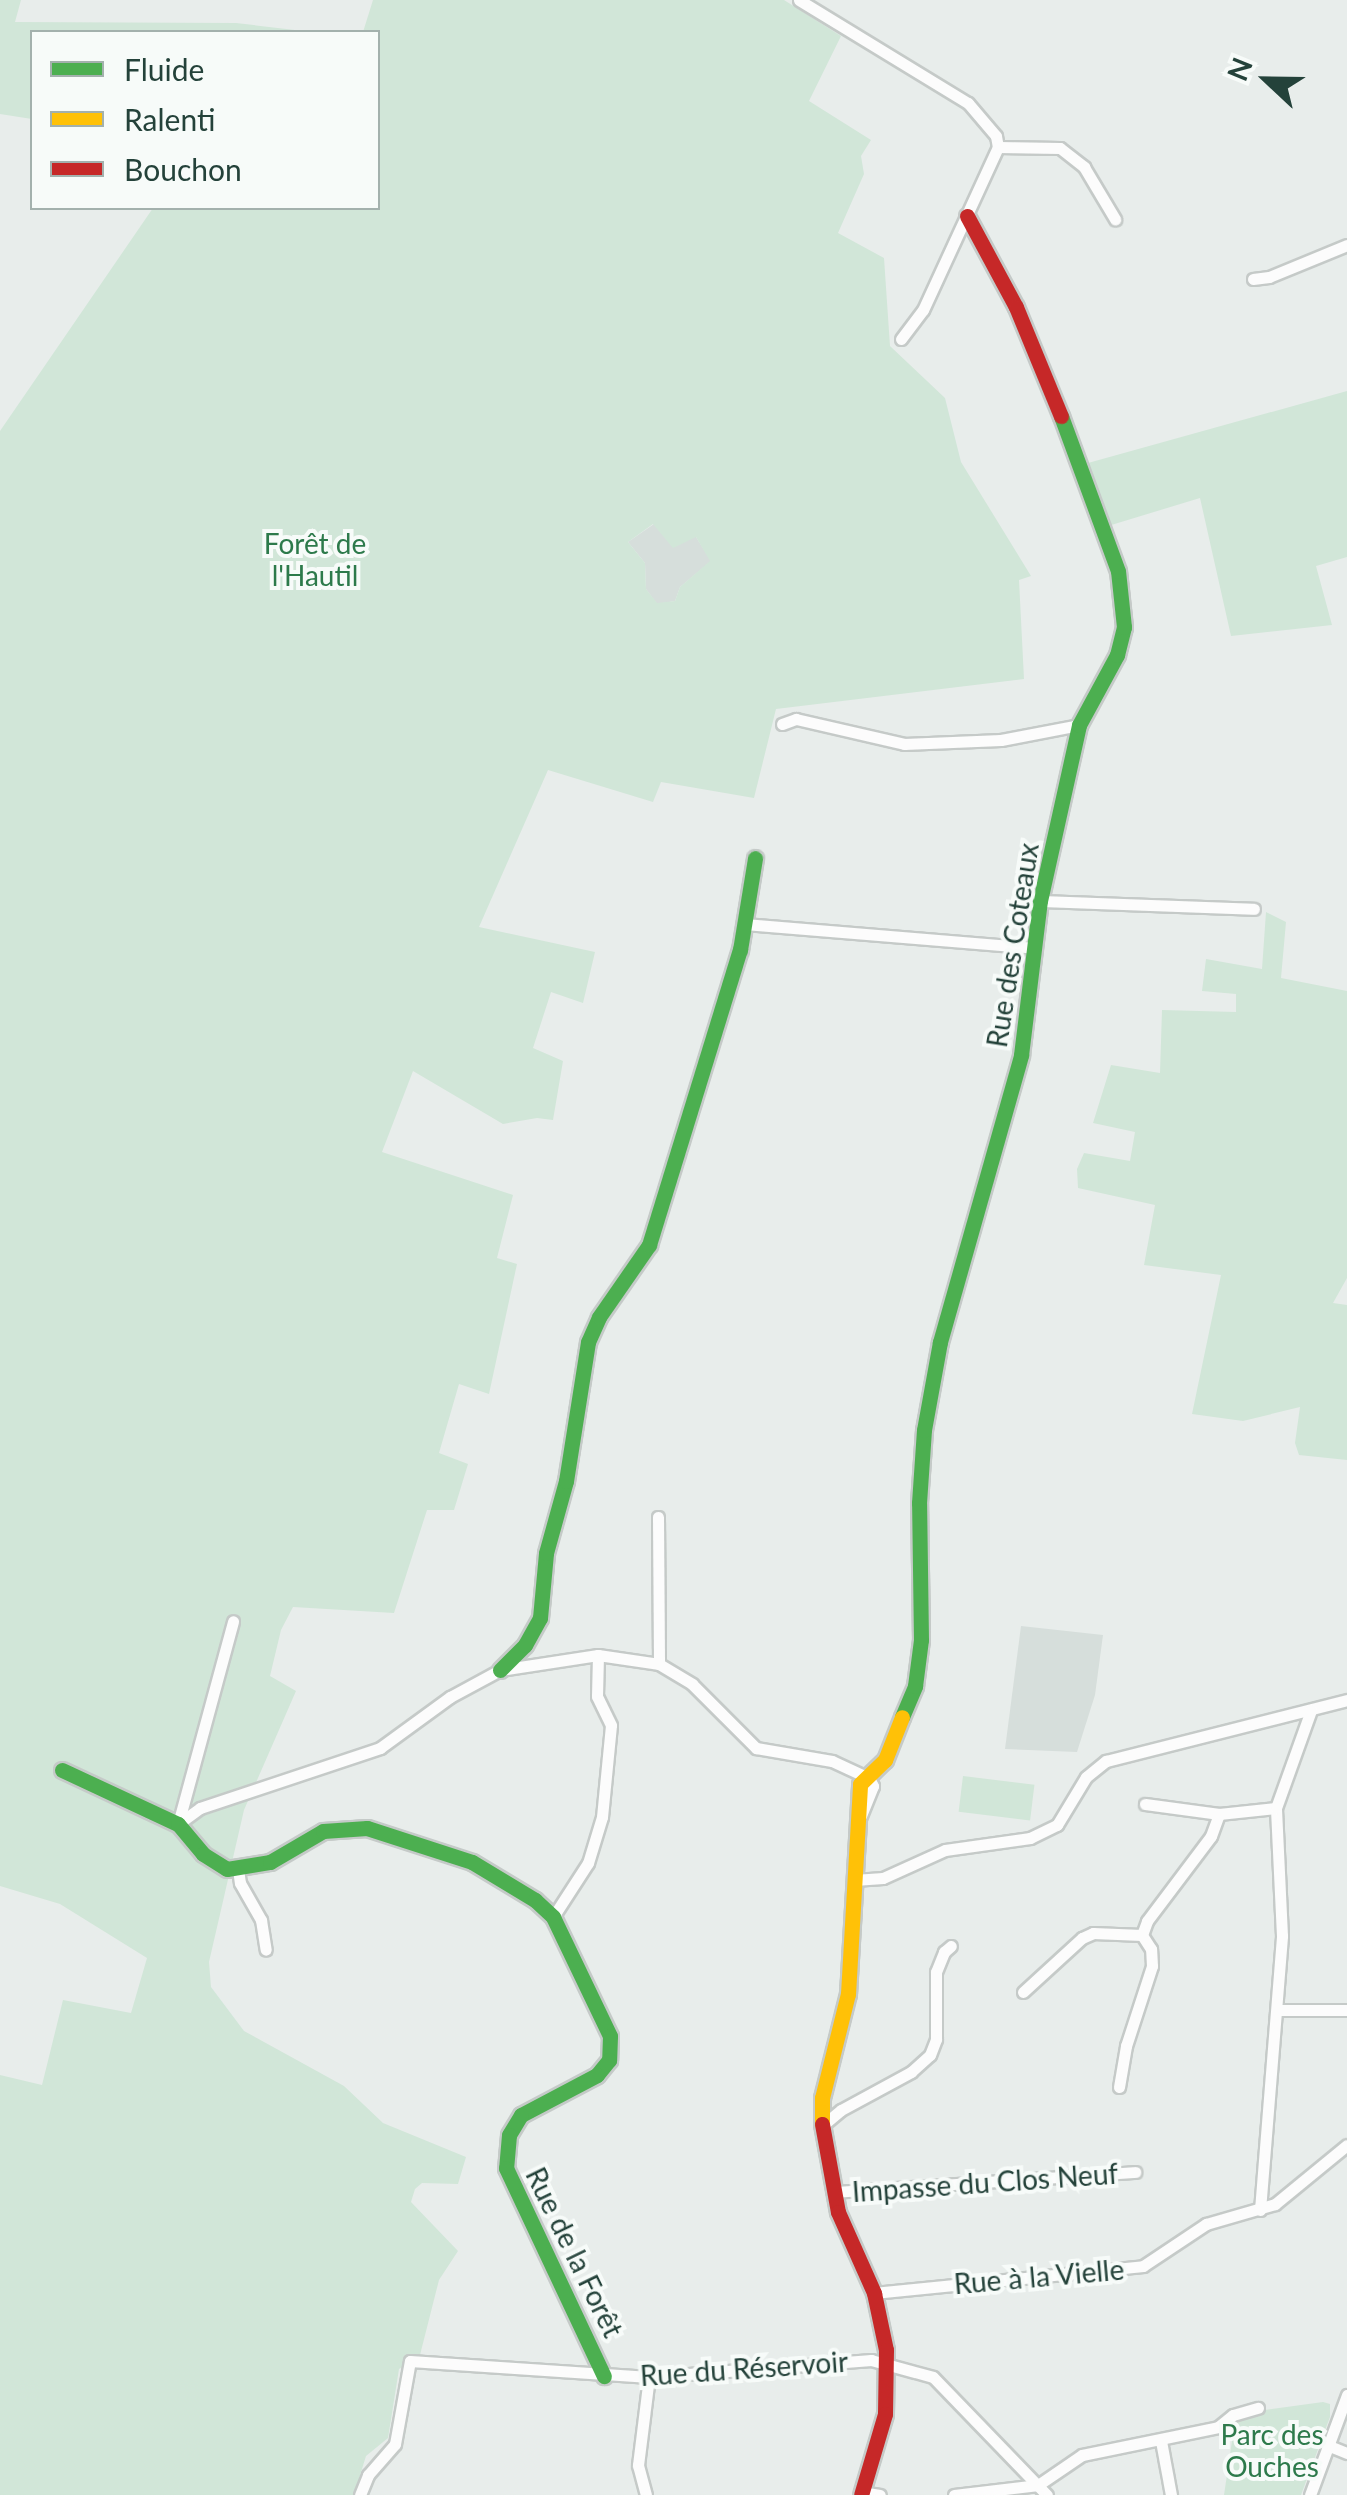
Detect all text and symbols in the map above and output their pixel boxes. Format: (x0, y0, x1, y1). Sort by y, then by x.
legend (30, 30, 380, 210)
north arrow (1217, 30, 1317, 130)
text: Fluide (124, 51, 204, 87)
text: N (1219, 52, 1259, 85)
text: Ralenti (124, 101, 215, 137)
text: Bouchon (124, 151, 242, 187)
park label: Forêt de l'Hautil (264, 526, 366, 592)
street label: Rue des Coteaux (979, 840, 1045, 1050)
street label: Impasse du Clos Neuf (851, 2156, 1119, 2208)
street label: Rue de la Forêt (519, 2162, 631, 2342)
street label: Rue à la Vielle (952, 2252, 1126, 2300)
street label: Rue du Réservoir (639, 2344, 849, 2392)
park label: Parc des Ouches (1220, 2417, 1324, 2483)

